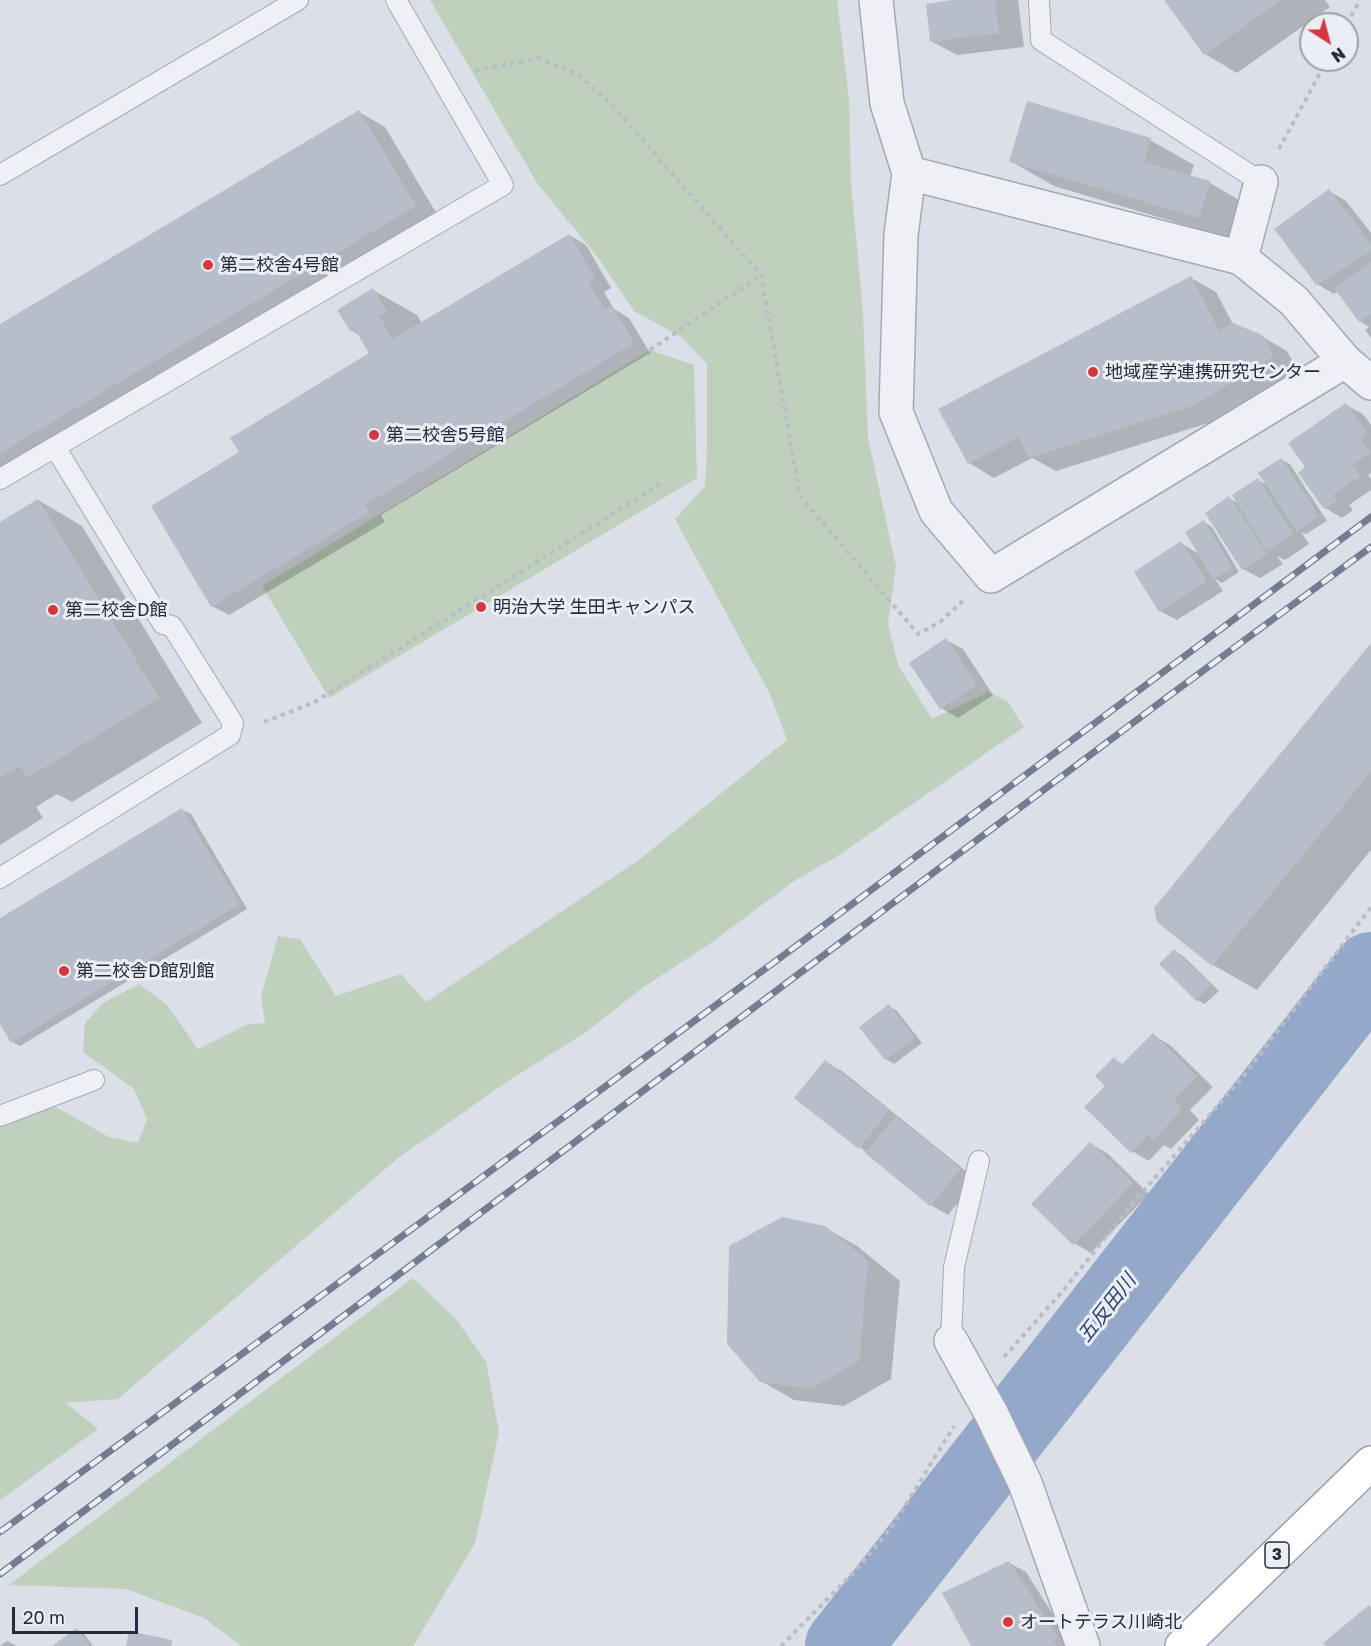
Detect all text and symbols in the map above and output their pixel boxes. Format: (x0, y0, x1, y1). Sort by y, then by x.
north arrow (1299, 12, 1359, 72)
text: N (1328, 43, 1349, 67)
place label: 第二校舎4号館 (220, 254, 339, 276)
marker: 第二校舎4号館 (201, 258, 215, 272)
place label: 地域産学連携研究センター (1105, 361, 1321, 383)
marker: 地域産学連携研究センター (1086, 365, 1100, 379)
place label: 第二校舎5号館 (386, 424, 504, 446)
marker: 第二校舎5号館 (367, 428, 381, 442)
place label: 明治大学 生田キャンパス (493, 596, 695, 618)
place label: 第二校舎D館 (65, 599, 168, 621)
marker: 明治大学 生田キャンパス (474, 600, 488, 614)
marker: 第二校舎D館 (46, 603, 60, 617)
place label: 第二校舎D館別館 (76, 960, 215, 982)
marker: 第二校舎D館別館 (57, 964, 71, 978)
water label: 五反田川 (1073, 1269, 1141, 1347)
road number: 3 (1265, 1542, 1289, 1568)
scale bar (15, 1595, 141, 1633)
text: 20 m (23, 1606, 65, 1628)
place label: オートテラス川崎北 (1020, 1611, 1182, 1633)
marker: オートテラス川崎北 (1001, 1615, 1015, 1629)

